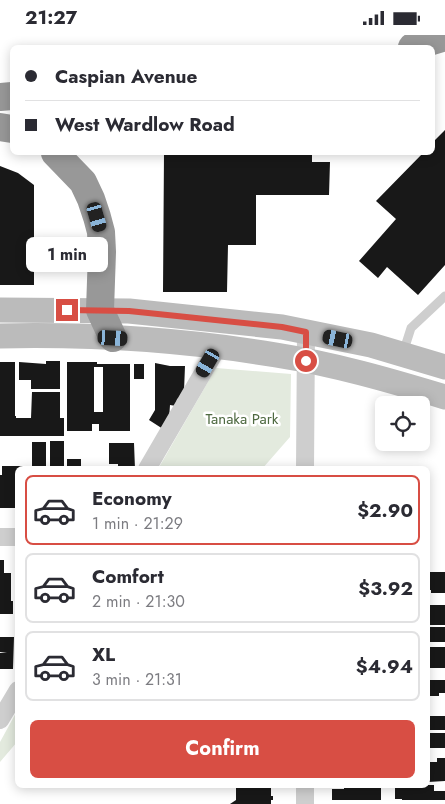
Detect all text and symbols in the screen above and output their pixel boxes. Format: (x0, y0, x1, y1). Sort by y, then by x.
text: 21:27 (25, 4, 77, 31)
text: Caspian Avenue (55, 63, 197, 90)
text: West Wardlow Road (55, 111, 235, 138)
car (85, 201, 108, 233)
callout: 1 min (26, 237, 108, 273)
text: 1 min (47, 243, 87, 266)
route end (56, 299, 78, 321)
car (321, 329, 354, 349)
car (97, 330, 128, 346)
car (194, 346, 221, 380)
route start (295, 350, 317, 372)
map controls (375, 396, 430, 451)
button: locate (375, 396, 430, 451)
park label: Tanaka Park (206, 408, 279, 430)
text: Economy (92, 485, 172, 512)
icon: car (32, 488, 77, 533)
text: $2.90 (357, 497, 413, 524)
text: 1 min · 21:29 (92, 512, 183, 535)
text: Comfort (92, 563, 164, 590)
icon: car (32, 566, 77, 611)
text: $3.92 (358, 575, 413, 602)
text: 2 min · 21:30 (92, 590, 185, 613)
text: XL (92, 641, 115, 668)
icon: car (32, 644, 77, 689)
text: $4.94 (356, 653, 413, 680)
text: 3 min · 21:31 (92, 668, 182, 691)
button: Confirm (30, 720, 415, 778)

